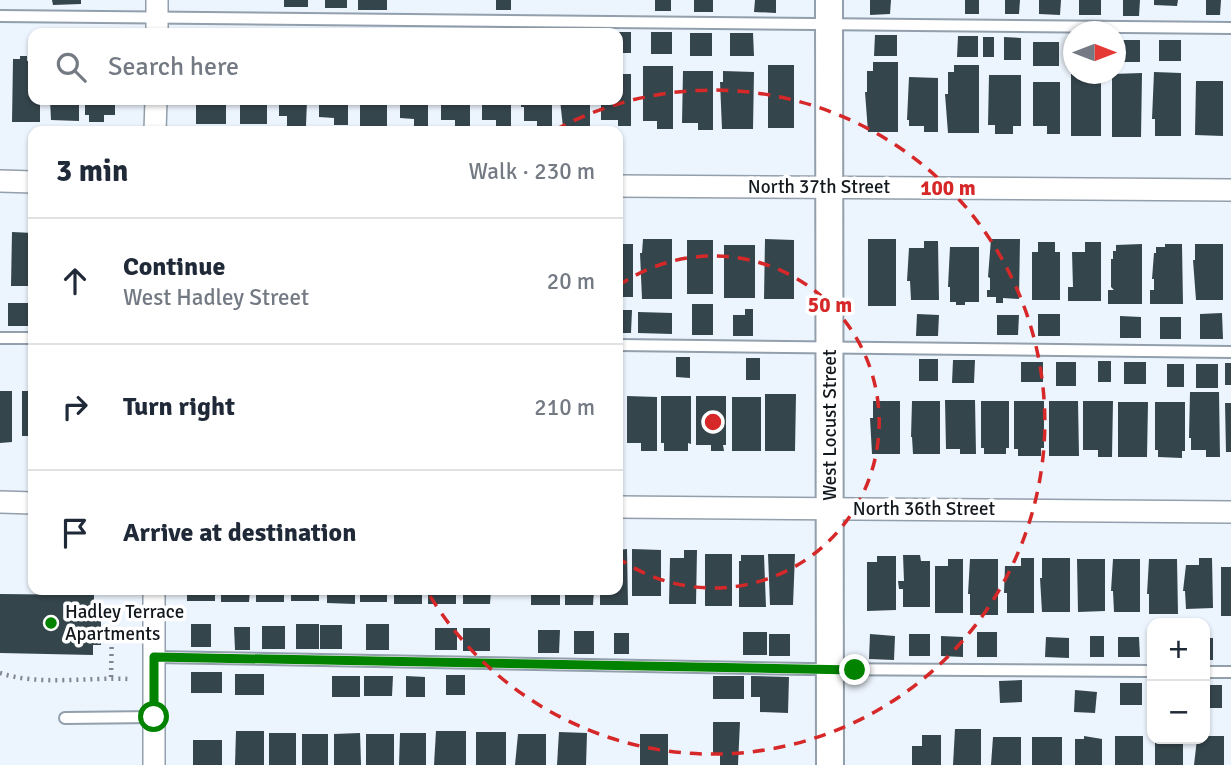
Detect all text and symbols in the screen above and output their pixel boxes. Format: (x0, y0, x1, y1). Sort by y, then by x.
north arrow (1063, 21, 1126, 84)
search box (28, 28, 623, 105)
icon: search (52, 48, 90, 86)
text: Search here (108, 51, 239, 83)
text: 3 min (56, 153, 128, 190)
text: Walk · 230 m (469, 157, 595, 186)
street label: North 37th Street (748, 175, 891, 199)
text: 100 m (920, 175, 976, 201)
text: Continue (123, 251, 225, 283)
icon: ahead (56, 262, 94, 300)
text: 20 m (547, 267, 595, 296)
text: West Hadley Street (123, 283, 309, 312)
text: 50 m (808, 292, 852, 318)
street label: West Locust Street (818, 349, 842, 501)
icon: right (56, 388, 94, 426)
text: Turn right (123, 391, 235, 423)
text: 210 m (534, 393, 595, 422)
centre of rings (701, 410, 725, 434)
street label: North 36th Street (853, 497, 996, 521)
icon: arrive (56, 514, 94, 552)
text: Arrive at destination (123, 517, 356, 549)
place label: Hadley Terrace Apartments (65, 600, 184, 646)
marker: Hadley Terrace Apartments (43, 615, 59, 631)
map controls (1147, 618, 1210, 744)
button: + (1147, 618, 1210, 681)
route end (839, 654, 870, 685)
button: − (1147, 681, 1210, 744)
route start (138, 701, 169, 732)

